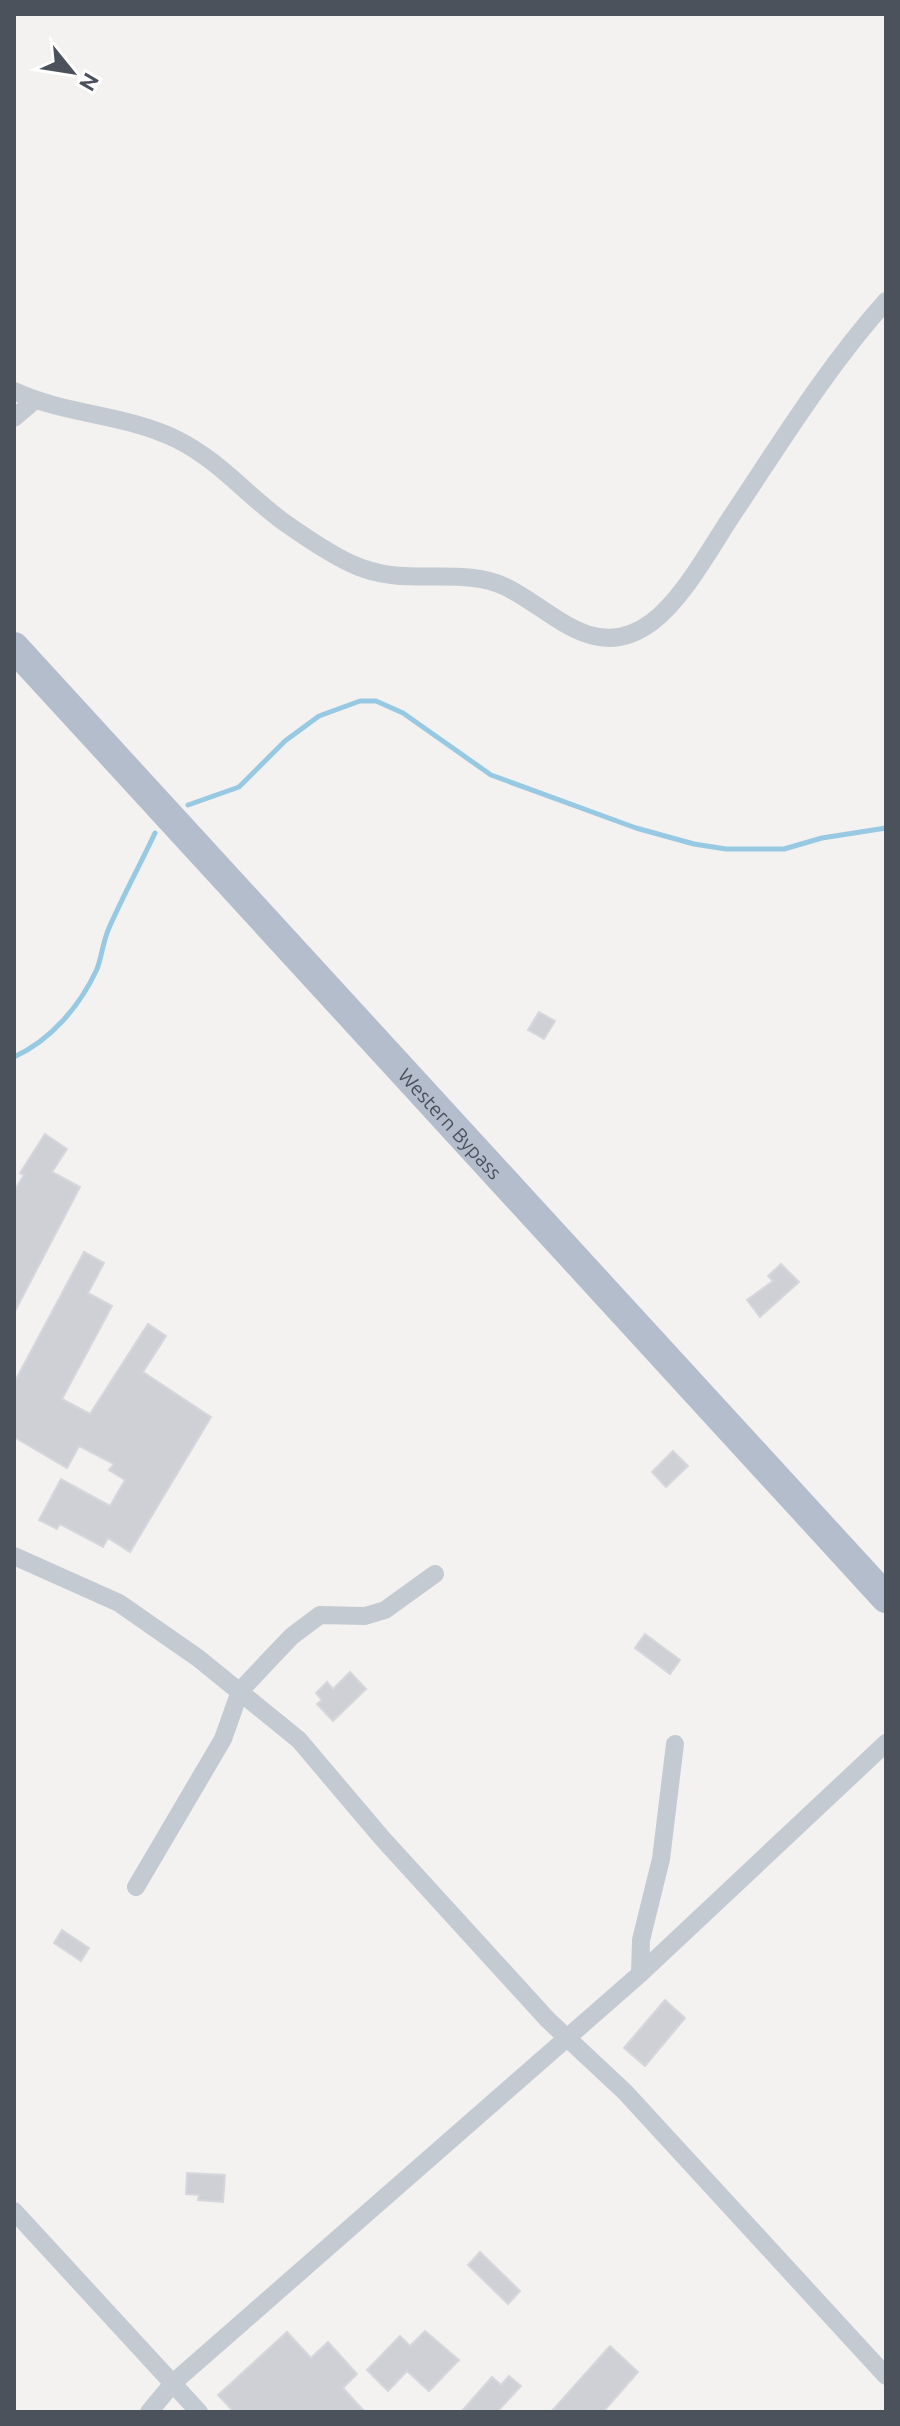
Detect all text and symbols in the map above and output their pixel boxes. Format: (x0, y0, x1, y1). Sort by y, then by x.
north arrow (32, 32, 112, 112)
text: N (75, 69, 105, 96)
street label: Western Bypass (394, 1063, 507, 1183)

